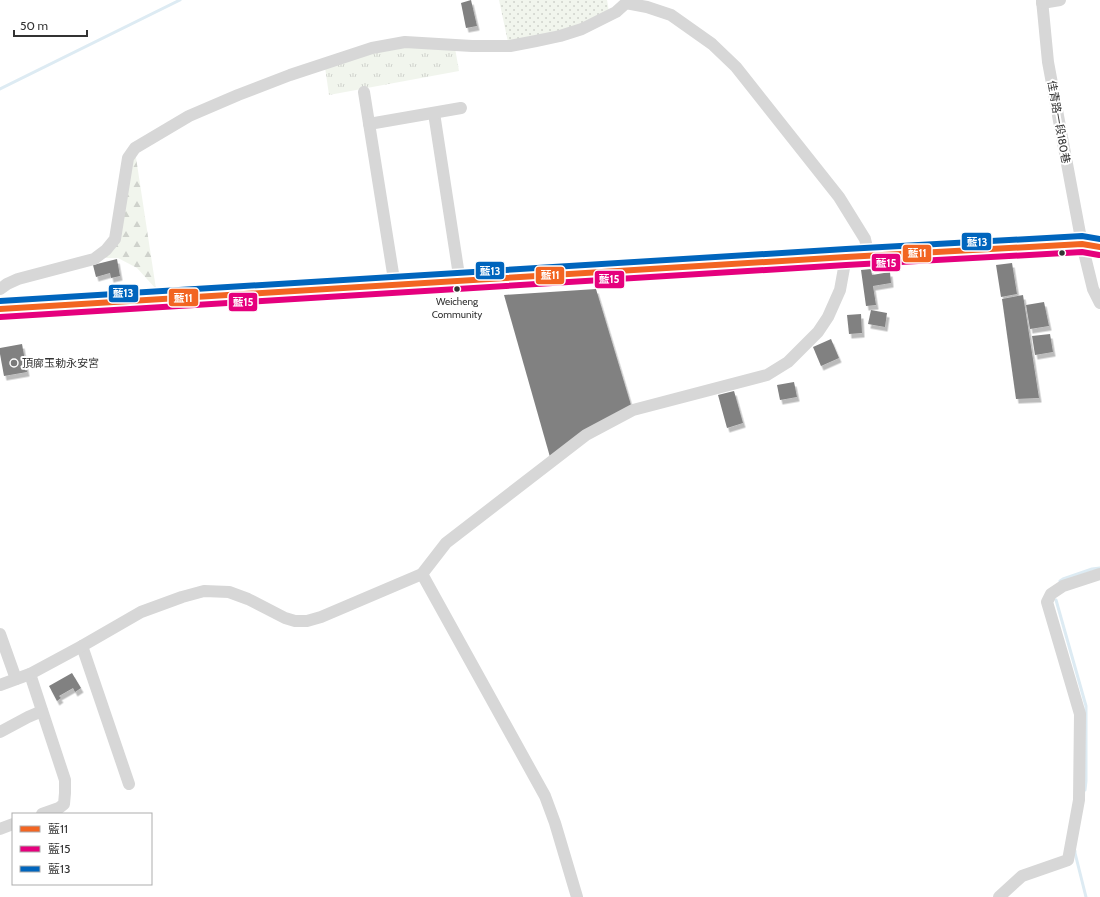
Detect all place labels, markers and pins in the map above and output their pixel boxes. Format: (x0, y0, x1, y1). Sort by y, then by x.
unlabelled marker (1057, 248, 1067, 258)
marker: Weicheng Community (452, 284, 462, 294)
place label: Weicheng Community (432, 295, 482, 321)
place label: 頂廍玉勅永安宮 (22, 356, 99, 370)
marker: 頂廍玉勅永安宮 (9, 358, 19, 368)

